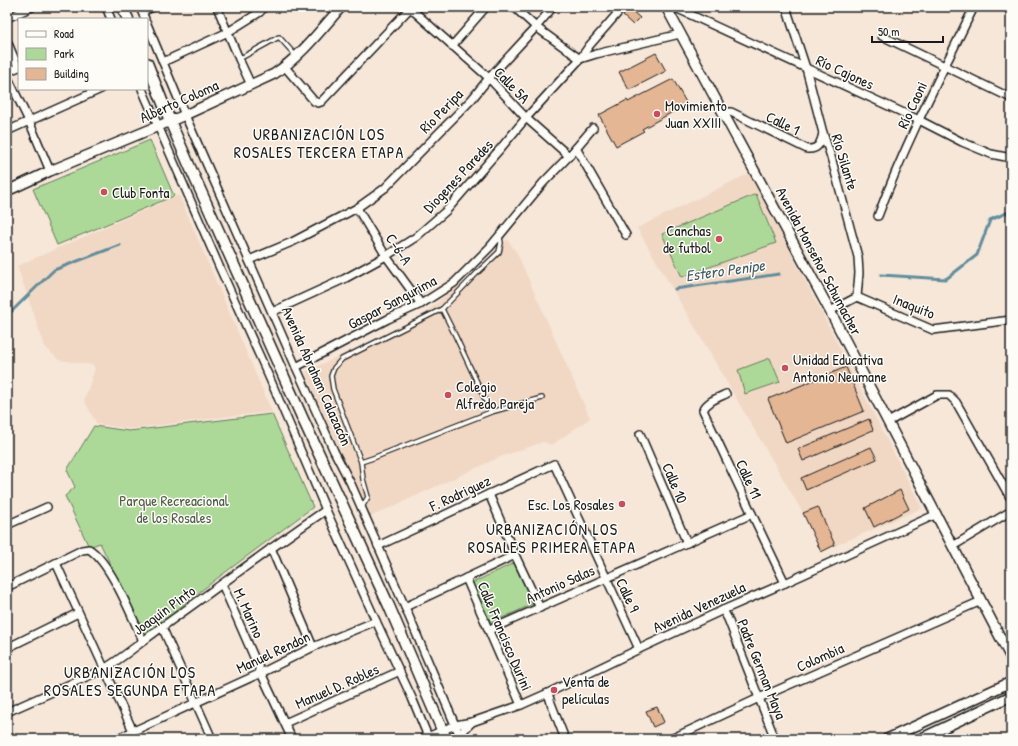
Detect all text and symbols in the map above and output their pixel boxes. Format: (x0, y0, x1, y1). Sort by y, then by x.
legend (18, 18, 148, 90)
scale bar (872, 18, 943, 44)
text: 50 m (878, 23, 899, 40)
text: Road (54, 25, 74, 42)
text: Park (54, 45, 74, 62)
street label: Río Cajones (813, 49, 878, 95)
street label: Calle 5A (489, 62, 535, 108)
text: Building (54, 65, 89, 82)
street label: Alberto Coloma (136, 74, 222, 128)
street label: Río Caoni (892, 78, 932, 132)
street label: Río Peripa (415, 84, 467, 138)
place label: Movimiento Juan XXIII (665, 95, 727, 133)
street label: Calle 1 (762, 106, 804, 140)
marker: Movimiento Juan XXIII (652, 109, 662, 119)
district label: URBANIZACIÓN LOS ROSALES TERCERA ETAPA (234, 123, 404, 163)
street label: Río Silante (827, 131, 863, 193)
street label: Diogenes Paredes (418, 134, 498, 217)
place label: Club Fonta (112, 182, 169, 203)
street label: Avenida Monseñor Schumacher (771, 183, 867, 339)
marker: Club Fonta (99, 187, 109, 197)
place label: Canchas de futbol (663, 220, 711, 258)
street label: C-6-A (381, 229, 417, 269)
marker: Canchas de futbol (714, 234, 724, 244)
water label: Estero Penipe (684, 253, 767, 286)
street label: Gaspar Sangurima (344, 270, 440, 334)
street label: Inaquito (890, 288, 938, 324)
street label: Avenida Abraham Calazacón (277, 303, 357, 449)
place label: Unidad Educativa Antonio Neumane (793, 349, 887, 387)
marker: Unidad Educativa Antonio Neumane (780, 363, 790, 373)
place label: Colegio Alfredo Pareja (456, 376, 534, 414)
marker: Colegio Alfredo Pareja (443, 390, 453, 400)
street label: Calle 11 (731, 456, 767, 502)
street label: Calle 10 (657, 459, 693, 507)
street label: F. Rodriguez (425, 469, 494, 517)
park label: Parque Recreacional de los Rosales (119, 490, 229, 528)
place label: Esc. Los Rosales (528, 494, 614, 515)
marker: Esc. Los Rosales (617, 499, 627, 509)
district label: URBANIZACIÓN LOS ROSALES PRIMERA ETAPA (468, 518, 636, 558)
street label: Antonio Salas (522, 559, 598, 609)
street label: Calle 9 (611, 574, 645, 616)
street label: Avenida Venezuela (649, 576, 749, 638)
street label: Calle Francisco Durini (473, 578, 537, 694)
street label: Joaquin Pinto (128, 580, 200, 640)
street label: M. Marino (229, 585, 269, 641)
street label: Padre German Maya (732, 616, 792, 722)
street label: Manuel Rendon (233, 626, 314, 678)
street label: Colombia (793, 637, 847, 677)
street label: Manuel D. Robles (292, 658, 382, 714)
district label: URBANIZACIÓN LOS ROSALES SEGUNDA ETAPA (44, 661, 216, 701)
place label: Venta de películas (562, 671, 610, 709)
marker: Venta de películas (549, 685, 559, 695)

